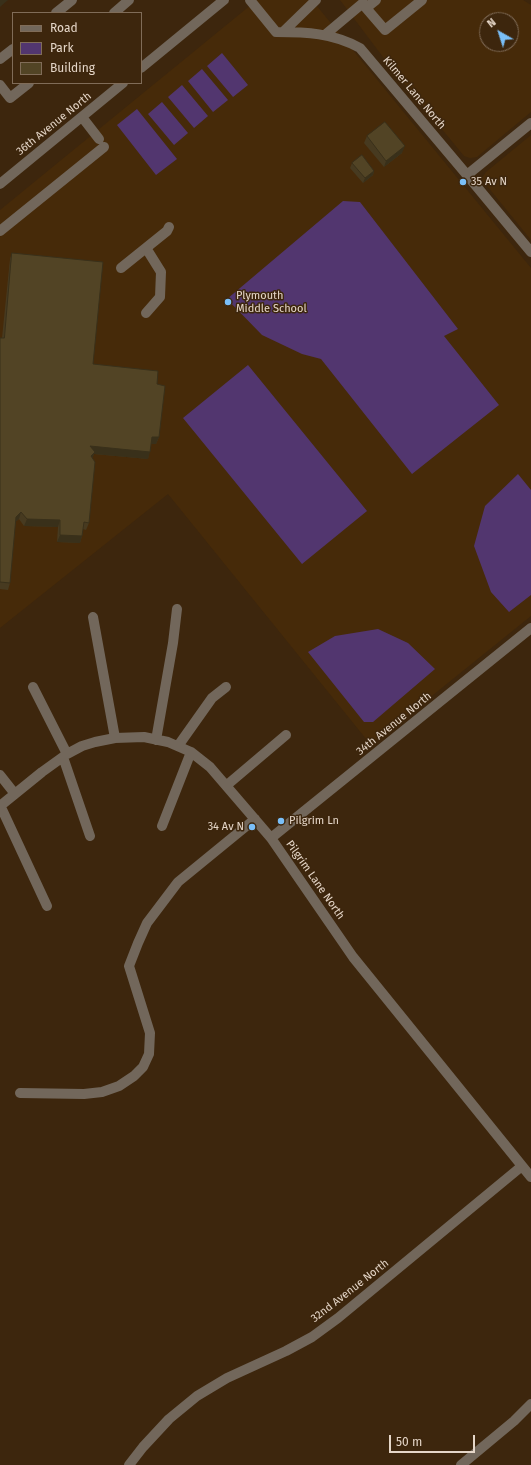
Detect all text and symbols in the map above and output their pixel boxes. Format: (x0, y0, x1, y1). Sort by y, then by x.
legend (12, 12, 142, 84)
north arrow (479, 12, 519, 52)
text: N (485, 16, 499, 30)
text: Road (50, 21, 78, 35)
text: Park (50, 41, 74, 55)
street label: Kilmer Lane North (380, 54, 448, 132)
text: Building (50, 61, 95, 75)
street label: 36th Avenue North (14, 90, 94, 158)
place label: 35 Av N (471, 175, 507, 189)
marker: 35 Av N (458, 177, 468, 187)
place label: Plymouth Middle School (236, 289, 307, 315)
marker: Plymouth Middle School (223, 297, 233, 307)
street label: 34th Avenue North (354, 690, 434, 758)
place label: Pilgrim Ln (289, 814, 339, 828)
marker: Pilgrim Ln (276, 816, 286, 826)
place label: 34 Av N (208, 820, 244, 834)
marker: 34 Av N (247, 822, 257, 832)
street label: Pilgrim Lane North (283, 838, 347, 922)
street label: 32nd Avenue North (309, 1257, 391, 1325)
scale bar (391, 1427, 477, 1453)
text: 50 m (396, 1435, 422, 1449)

